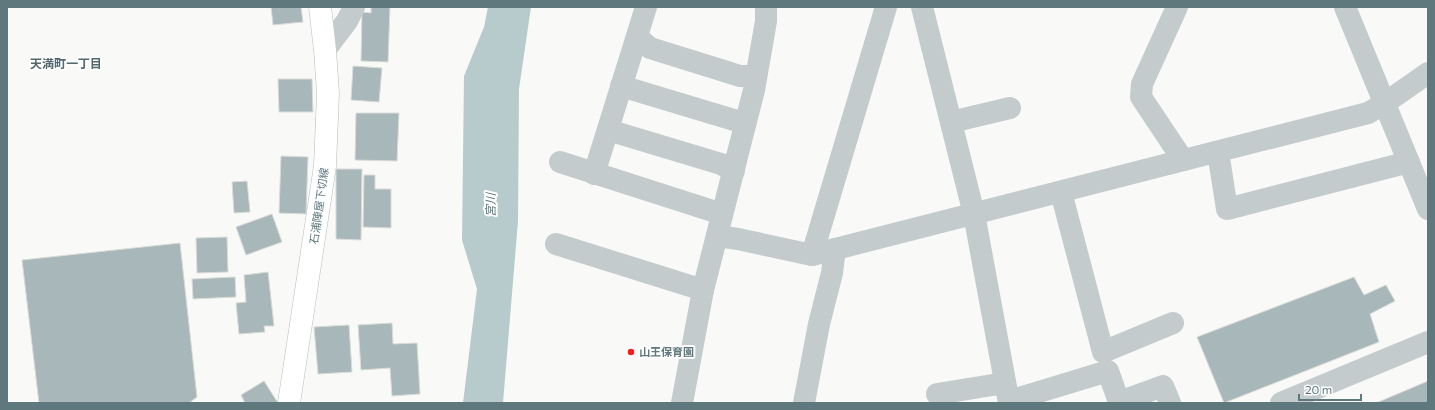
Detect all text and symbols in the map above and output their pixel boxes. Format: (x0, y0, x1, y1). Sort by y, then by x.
district label: 天満町一丁目 (30, 56, 102, 70)
street label: 石浦陣屋下切線 (307, 167, 330, 245)
water label: 宮川 (483, 191, 497, 217)
place label: 山王保育園 (639, 345, 694, 358)
marker: 山王保育園 (626, 347, 636, 357)
scale bar (1299, 376, 1361, 402)
text: 20 m (1305, 382, 1332, 396)

